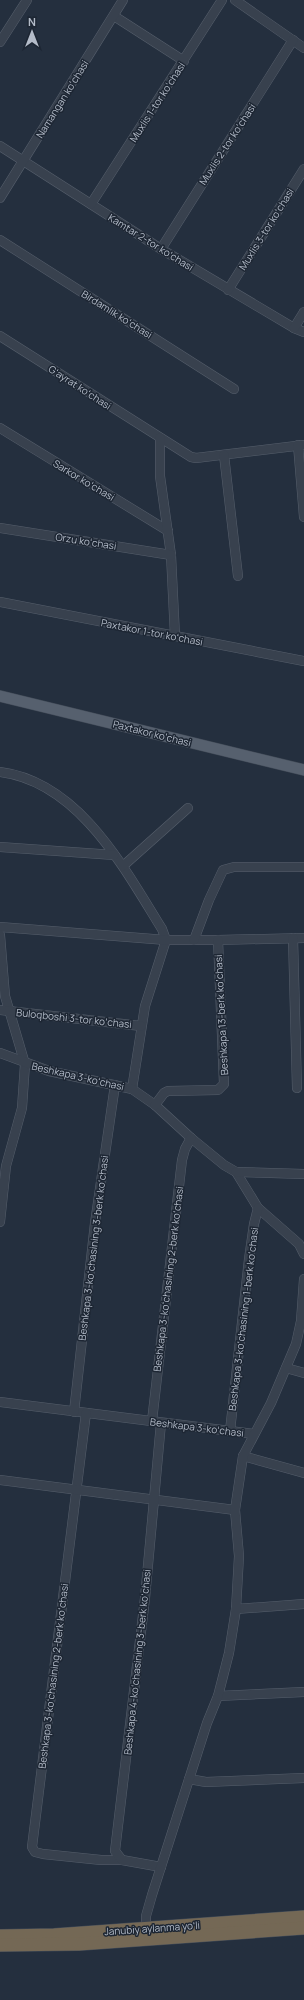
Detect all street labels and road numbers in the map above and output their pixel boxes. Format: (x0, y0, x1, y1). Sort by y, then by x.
street label: Namangan koʻchasi (32, 57, 92, 141)
street label: Muxlis 1-tor koʻchasi (126, 59, 188, 145)
street label: Muxlis 2-tor koʻchasi (195, 101, 259, 187)
street label: Muxlis 3-tor koʻchasi (235, 185, 297, 273)
street label: Kamtar 2-tor koʻchasi (106, 210, 196, 274)
street label: Birdamlik koʻchasi (79, 287, 155, 341)
street label: Gʻayrat koʻchasi (46, 361, 114, 413)
street label: Sarkor koʻchasi (51, 456, 117, 504)
street label: Orzu koʻchasi (54, 529, 118, 553)
street label: Paxtakor 1-tor koʻchasi (100, 615, 204, 649)
street label: Paxtakor koʻchasi (111, 717, 193, 749)
street label: Beshkapa 13-berk koʼchasi (211, 954, 231, 1076)
street label: Buloqboshi 3-tor koʻchasi (15, 1005, 133, 1031)
street label: Beshkapa 3-koʻchasi (30, 1059, 126, 1093)
street label: Beshkapa 3-koʻchasining 3-berk koʻchasi (75, 1155, 111, 1341)
street label: Beshkapa 3-koʻchasining 2-berk koʻchasi (150, 1186, 186, 1372)
street label: Beshkapa 3-koʻchasining 1-berk koʻchasi (225, 1226, 261, 1412)
street label: Beshkapa 3-koʻchasi (149, 1414, 245, 1440)
street label: Beshkapa 4-koʻchasining 3-berk koʻchasi (120, 1568, 154, 1756)
street label: Beshkapa 3-koʻchasining 2-berk koʻchasi (35, 1583, 71, 1769)
street label: Janubiy aylanma yoʻli (104, 1918, 200, 1938)

